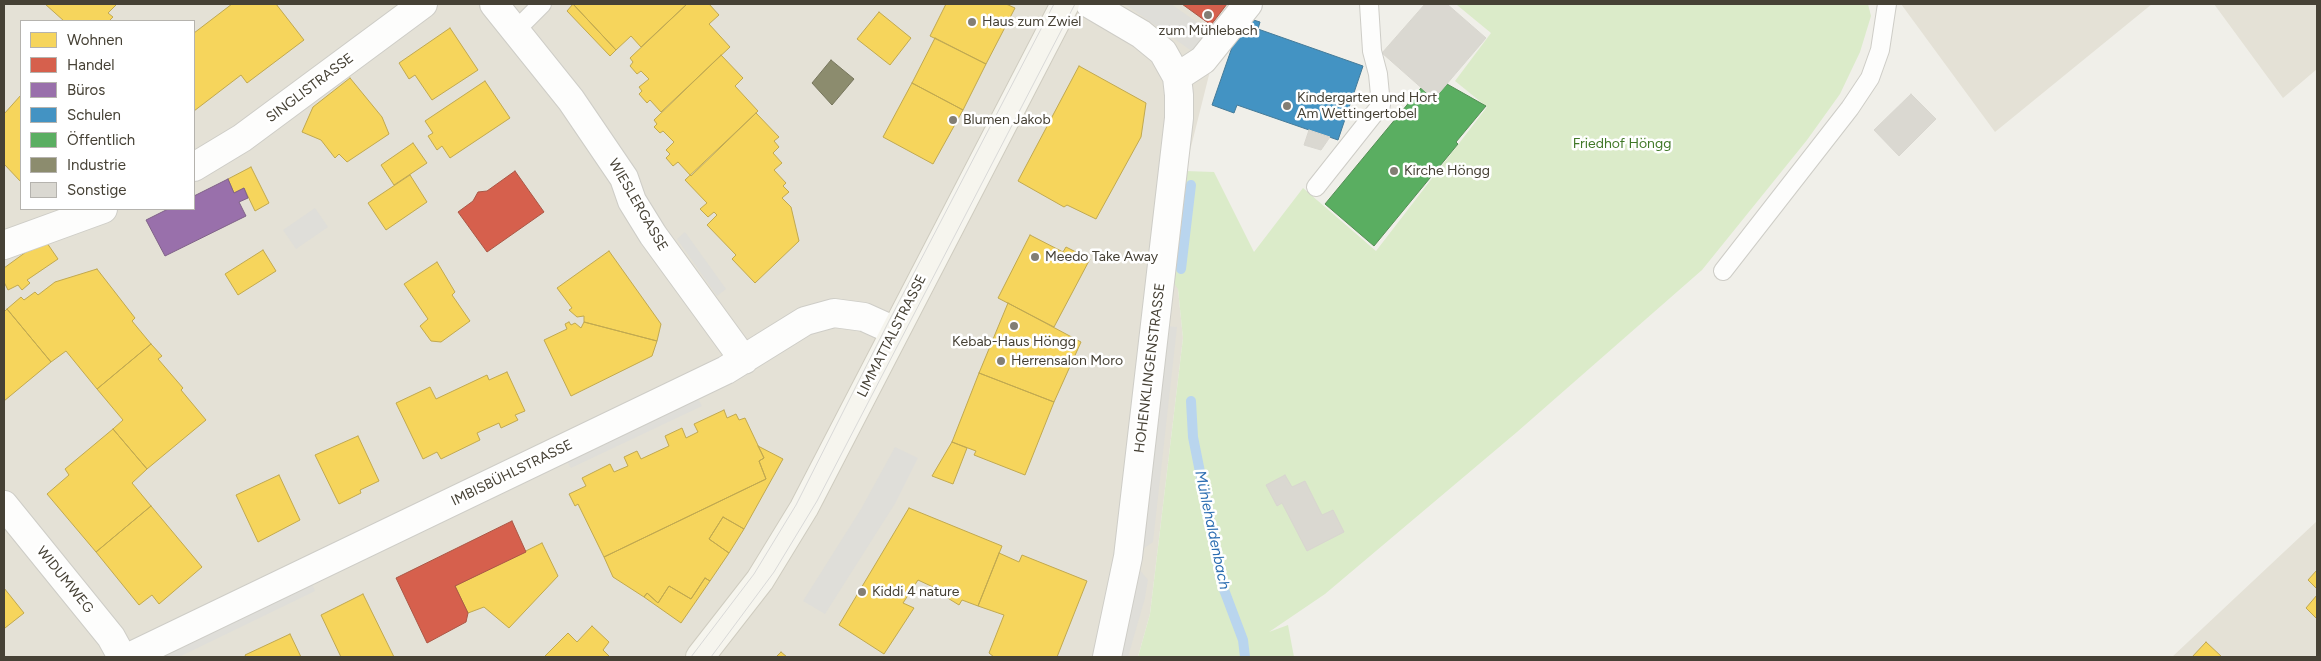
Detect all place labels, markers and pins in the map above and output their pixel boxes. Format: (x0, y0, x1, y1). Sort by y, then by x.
marker: zum Mühlebach (1202, 9, 1214, 21)
place label: Haus zum Zwiel (982, 14, 1081, 30)
marker: Haus zum Zwiel (966, 16, 978, 28)
place label: zum Mühlebach (1159, 23, 1257, 39)
place label: Kindergarten und Hort Am Wettingertobel (1297, 90, 1437, 122)
marker: Kindergarten und Hort Am Wettingertobel (1281, 100, 1293, 112)
place label: Blumen Jakob (963, 112, 1051, 128)
marker: Blumen Jakob (947, 114, 959, 126)
place label: Kirche Höngg (1404, 163, 1490, 179)
marker: Kirche Höngg (1388, 165, 1400, 177)
place label: Meedo Take Away (1045, 249, 1158, 265)
marker: Meedo Take Away (1029, 251, 1041, 263)
marker: Kebab-Haus Höngg (1008, 320, 1020, 332)
place label: Kebab-Haus Höngg (952, 334, 1076, 350)
place label: Herrensalon Moro (1011, 353, 1123, 369)
marker: Herrensalon Moro (995, 355, 1007, 367)
place label: Kiddi 4 nature (872, 584, 959, 600)
marker: Kiddi 4 nature (856, 586, 868, 598)

